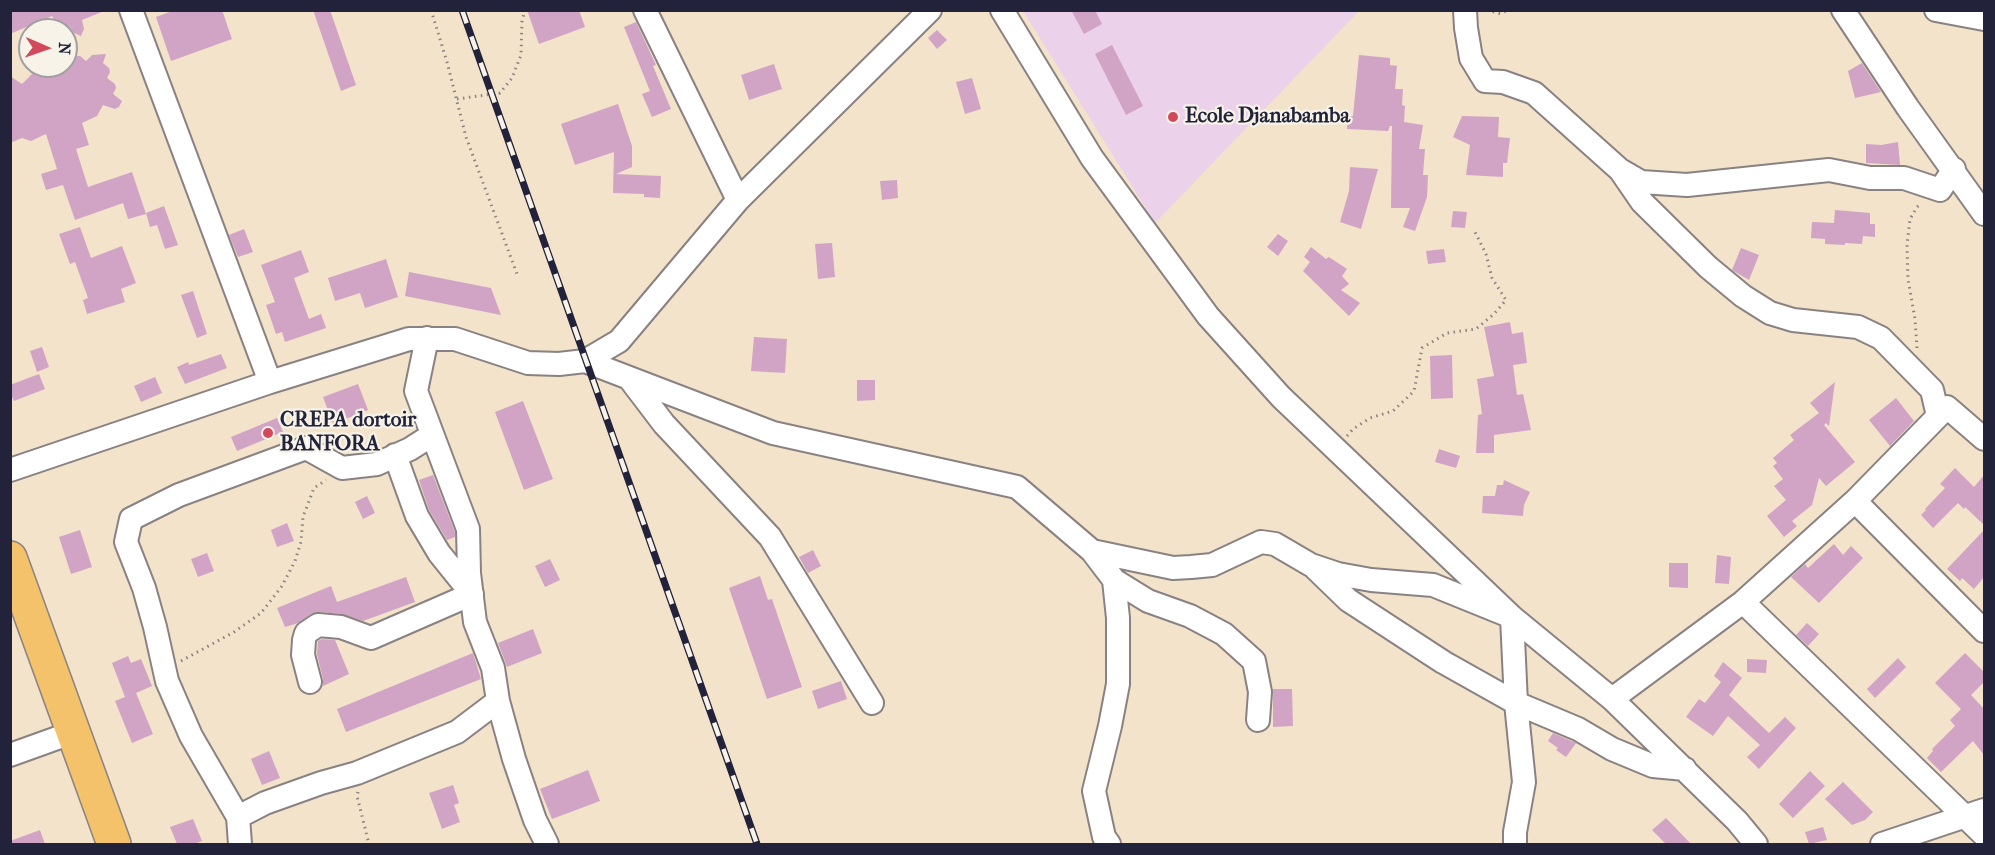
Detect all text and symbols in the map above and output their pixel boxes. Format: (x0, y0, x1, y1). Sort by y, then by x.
north arrow (18, 18, 78, 78)
text: N (55, 42, 74, 55)
place label: Ecole Djanabamba (1185, 104, 1350, 130)
marker: Ecole Djanabamba (1166, 110, 1180, 124)
place label: CREPA dortoir BANFORA (280, 408, 416, 458)
marker: CREPA dortoir BANFORA (261, 426, 275, 440)

